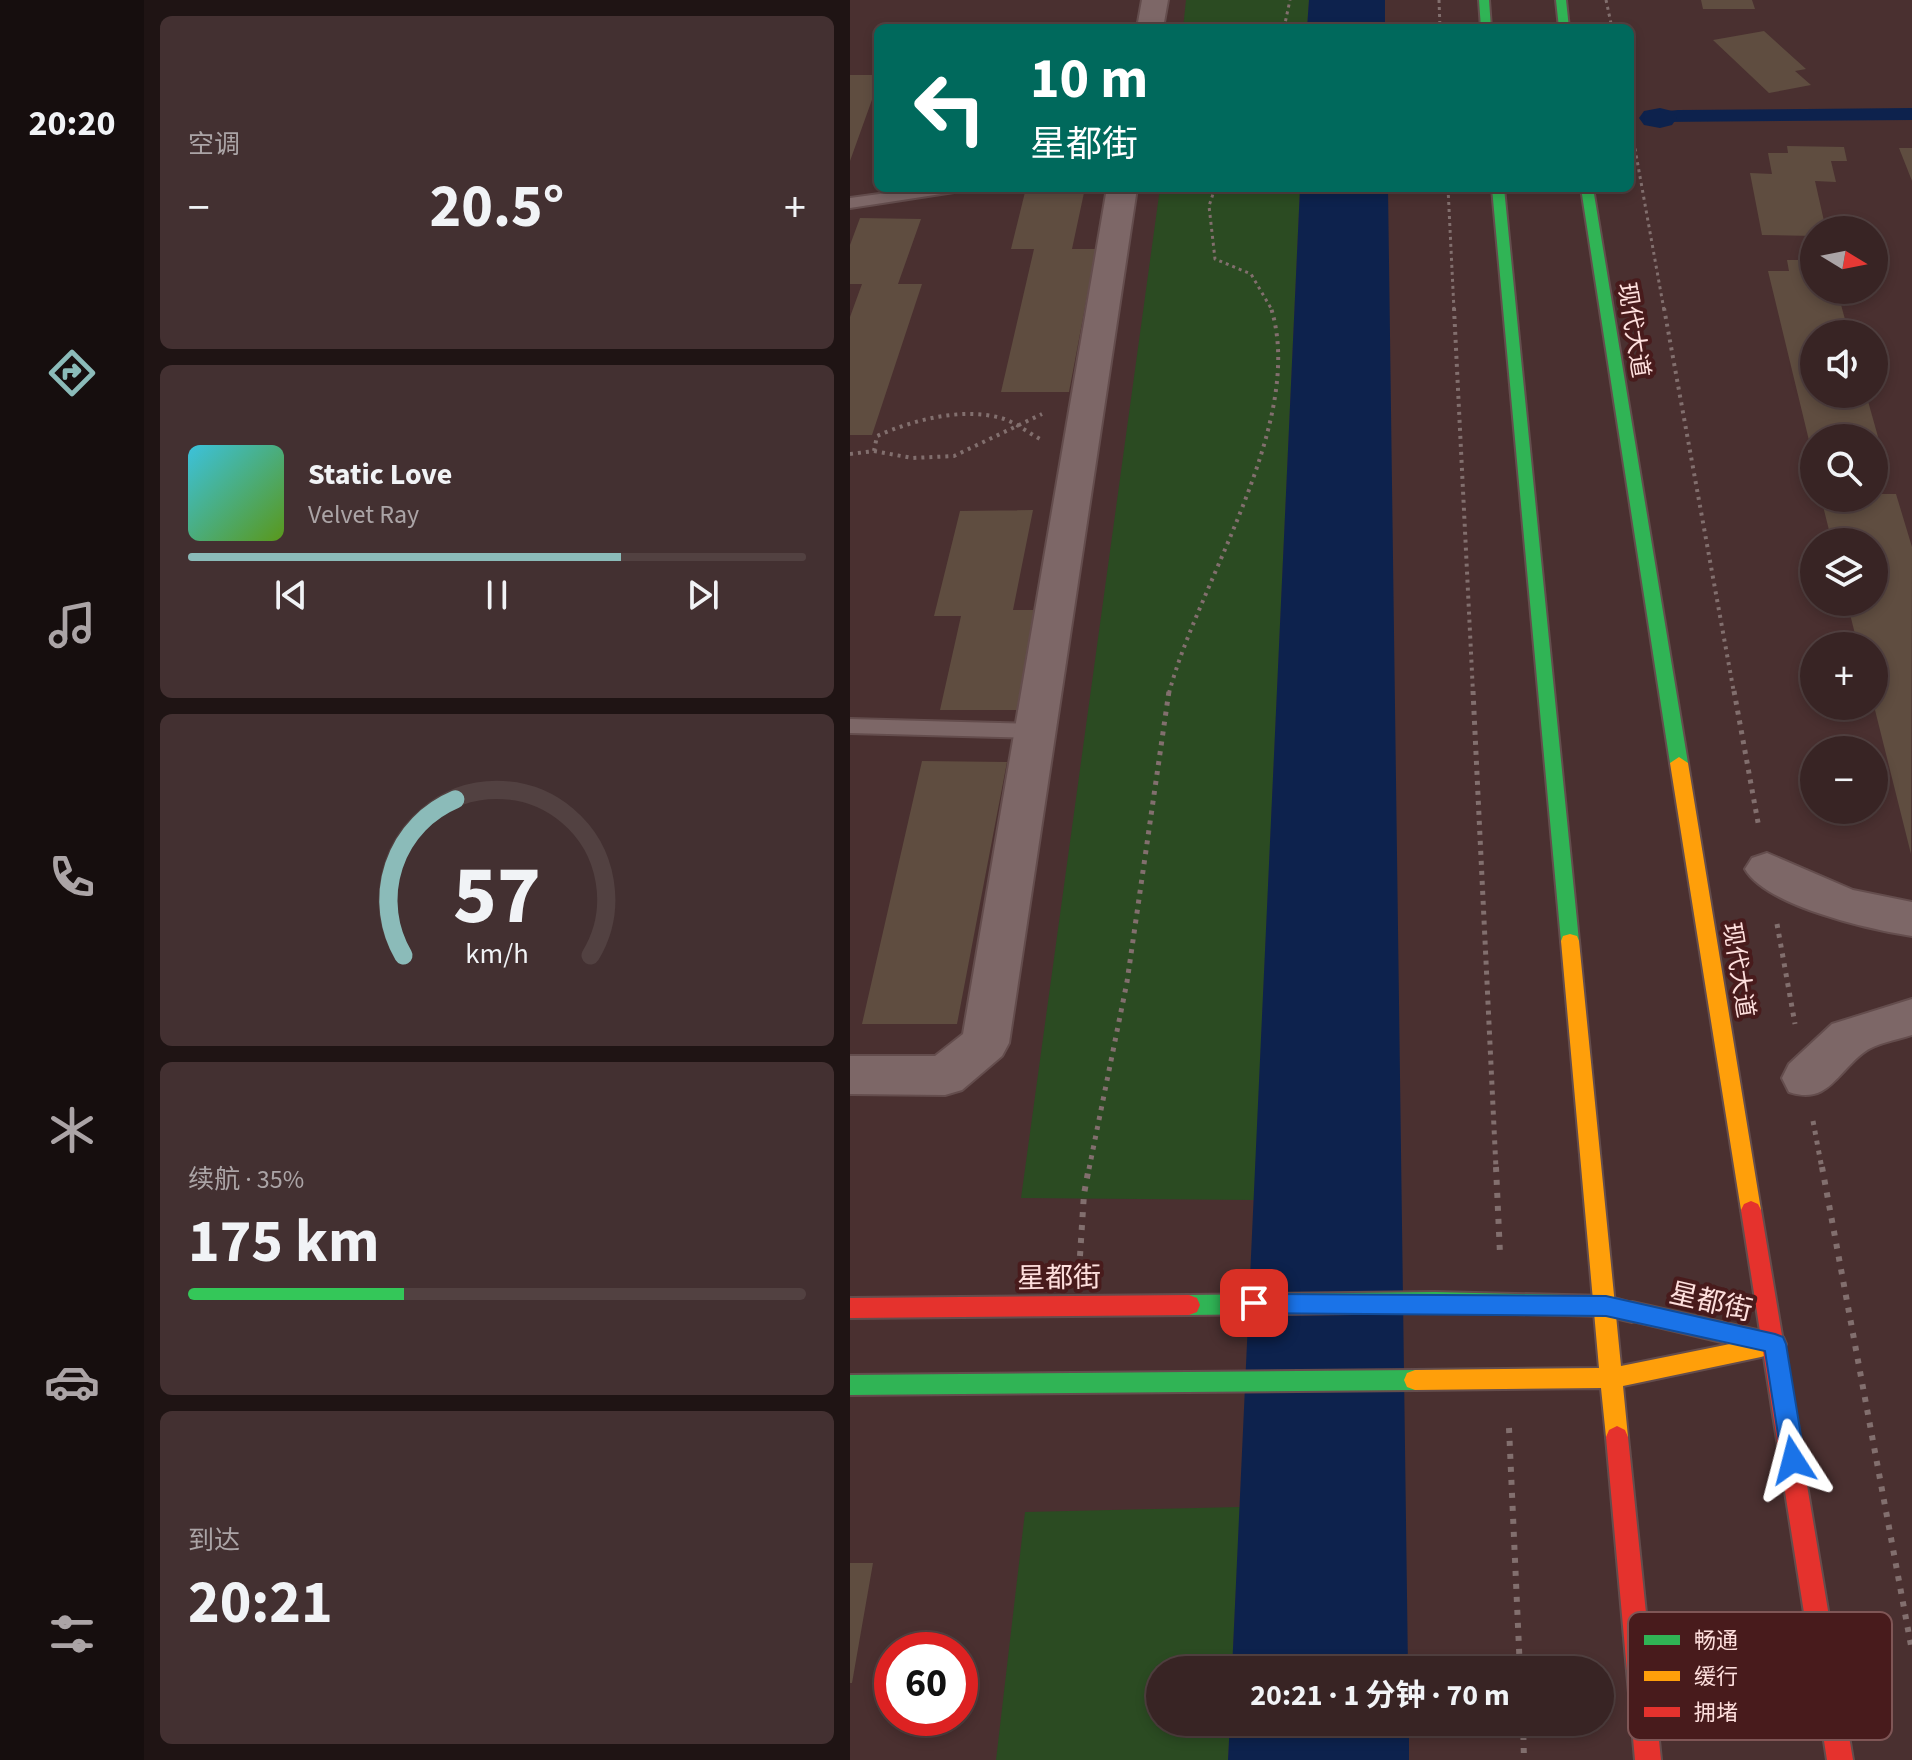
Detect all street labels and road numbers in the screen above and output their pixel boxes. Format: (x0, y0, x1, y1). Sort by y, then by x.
street label: 现代大道 (1609, 280, 1658, 380)
street label: 现代大道 (1714, 920, 1763, 1020)
street label: 星都街 (1017, 1257, 1101, 1299)
street label: 星都街 (1665, 1273, 1756, 1331)

